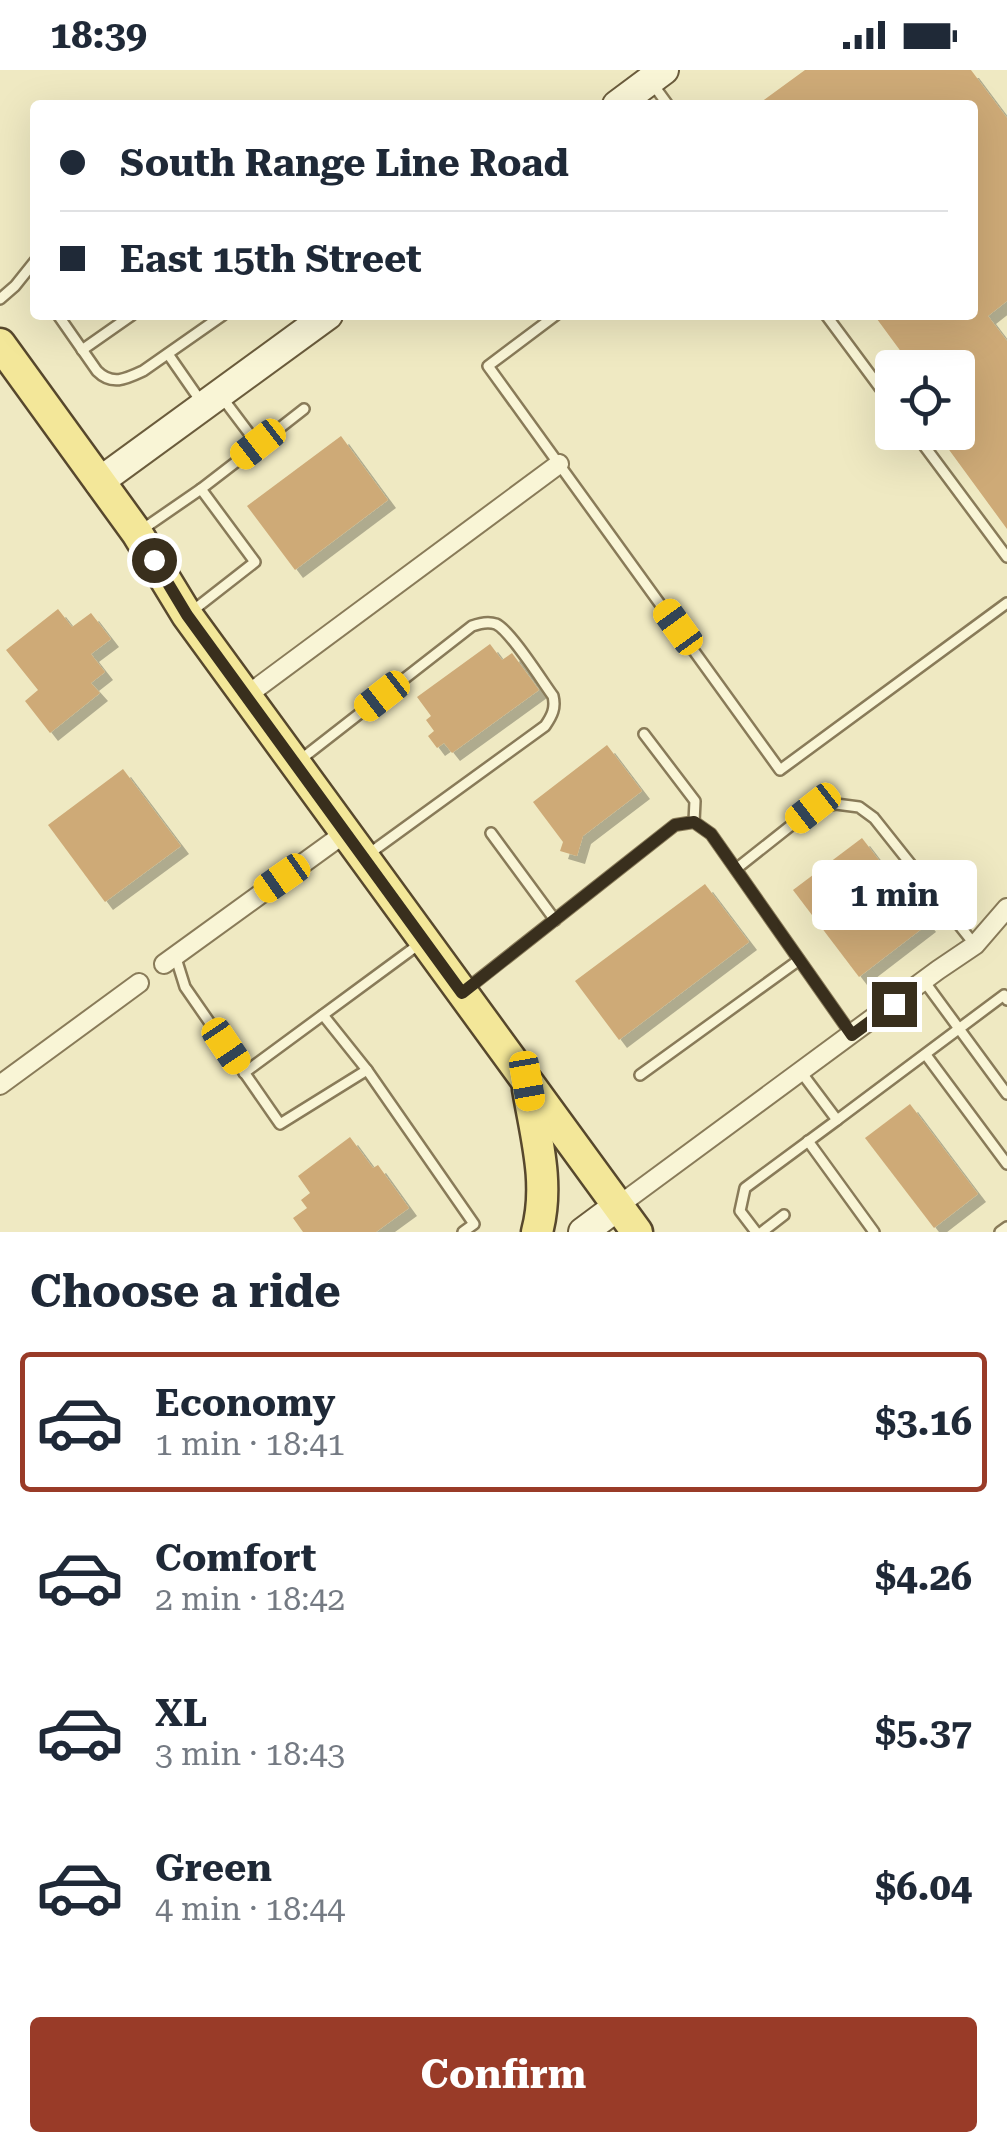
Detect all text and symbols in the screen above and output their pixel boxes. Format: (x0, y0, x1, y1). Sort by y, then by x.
text: 18:39 (50, 13, 147, 57)
text: South Range Line Road (120, 141, 569, 185)
text: East 15th Street (120, 237, 422, 281)
map controls (875, 350, 975, 450)
button: locate (875, 350, 975, 450)
car (225, 414, 291, 474)
route start (132, 538, 177, 583)
car (648, 594, 708, 660)
car (349, 666, 415, 726)
car (780, 778, 846, 838)
car (249, 849, 315, 907)
callout: 1 min (812, 859, 976, 929)
text: 1 min (850, 876, 939, 914)
route end (872, 982, 917, 1027)
car (197, 1013, 255, 1079)
car (507, 1049, 547, 1113)
text: Choose a ride (30, 1265, 341, 1318)
icon: car (35, 1377, 125, 1467)
text: Economy (155, 1381, 335, 1425)
text: $3.16 (875, 1400, 972, 1444)
text: 1 min · 18:41 (155, 1425, 345, 1463)
icon: car (35, 1532, 125, 1622)
text: Comfort (155, 1536, 316, 1580)
text: $4.26 (875, 1555, 972, 1599)
text: 2 min · 18:42 (155, 1580, 345, 1618)
icon: car (35, 1687, 125, 1777)
text: XL (155, 1691, 207, 1735)
text: $5.37 (875, 1710, 972, 1754)
text: 3 min · 18:43 (155, 1735, 345, 1773)
icon: car (35, 1842, 125, 1932)
text: Green (155, 1846, 272, 1890)
text: $6.04 (875, 1865, 972, 1909)
text: 4 min · 18:44 (155, 1890, 345, 1928)
button: Confirm (30, 2017, 977, 2132)

